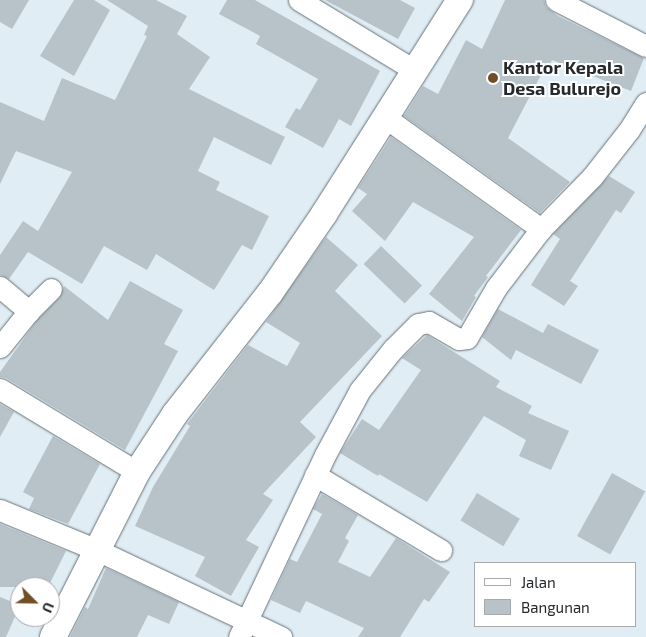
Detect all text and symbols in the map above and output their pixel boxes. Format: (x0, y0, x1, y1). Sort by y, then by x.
place label: Kantor Kepala Desa Bulurejo (503, 57, 624, 100)
marker: Kantor Kepala Desa Bulurejo (487, 72, 499, 84)
legend (473, 562, 636, 627)
text: Jalan (521, 573, 556, 591)
north arrow (10, 577, 60, 627)
text: Bangunan (521, 598, 590, 616)
text: U (39, 600, 58, 615)

